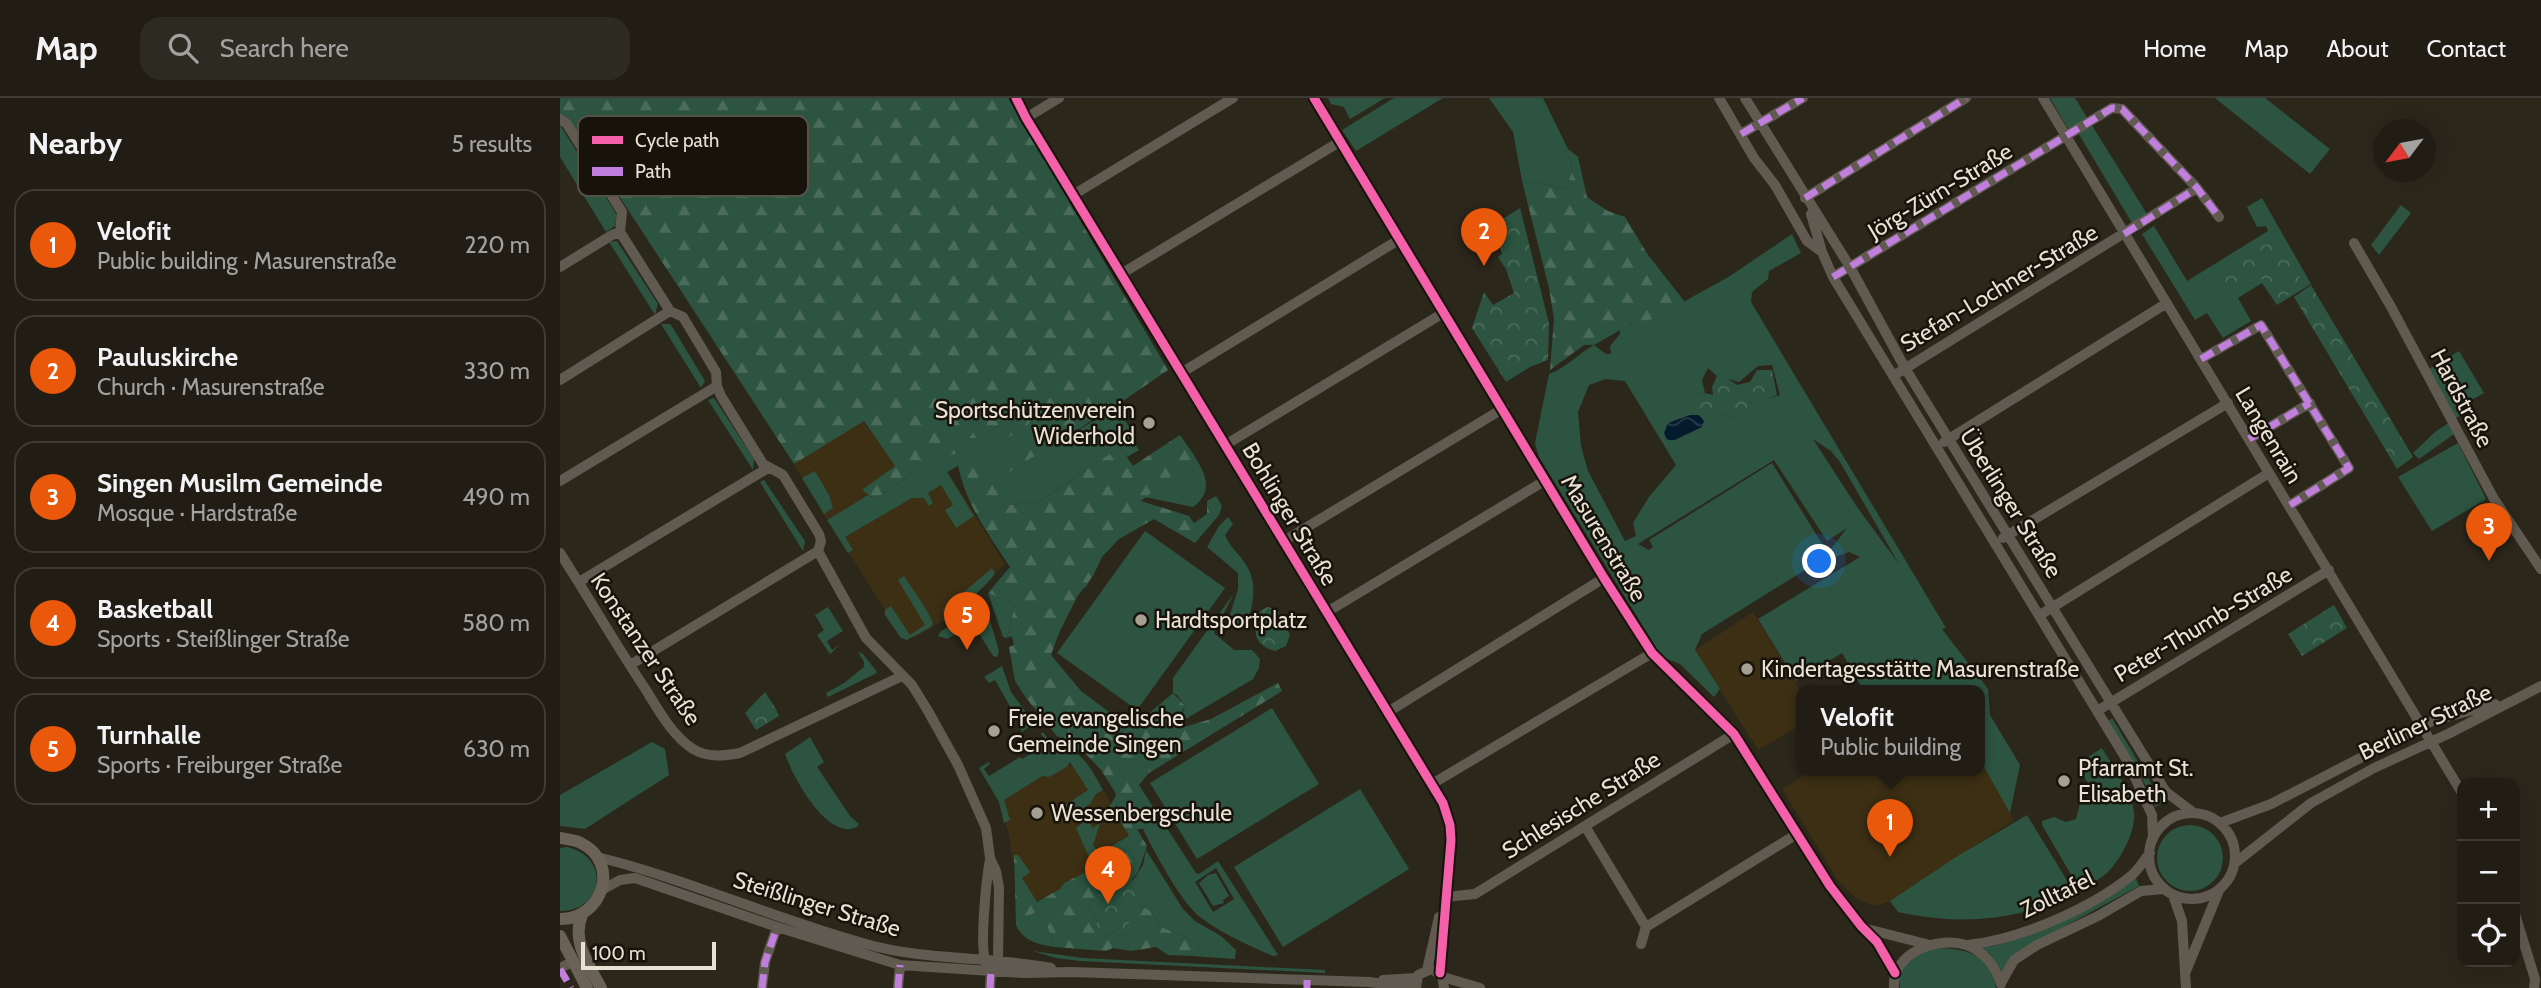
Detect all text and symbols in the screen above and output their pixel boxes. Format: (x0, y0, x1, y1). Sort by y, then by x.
search box (140, 17, 630, 80)
text: Map (35, 28, 98, 68)
icon: search (164, 29, 202, 67)
text: Search here (220, 32, 349, 64)
text: Home (2143, 34, 2206, 63)
text: Map (2244, 34, 2289, 63)
text: About (2327, 34, 2389, 63)
text: Contact (2427, 34, 2506, 63)
legend (578, 116, 808, 196)
north arrow (2373, 119, 2436, 182)
text: Nearby (28, 125, 122, 162)
text: Cycle path (635, 129, 719, 152)
text: 5 results (451, 130, 532, 158)
street label: Jörg-Zürn-Straße (1862, 137, 2017, 246)
text: Path (635, 160, 671, 183)
pin: 2 (1461, 208, 1507, 266)
text: Velofit (97, 215, 171, 247)
street label: Stefan-Lochner-Straße (1895, 218, 2103, 358)
text: 1 (49, 231, 57, 259)
text: 220 m (464, 231, 530, 259)
text: Public building · Masurenstraße (97, 247, 397, 275)
text: Pauluskirche (97, 341, 238, 373)
street label: Hardstraße (2424, 344, 2500, 452)
text: 2 (47, 357, 59, 385)
text: 330 m (464, 357, 530, 385)
text: Church · Masurenstraße (97, 373, 325, 401)
street label: Langenrain (2229, 382, 2309, 488)
place label: Sportschützenverein Widerhold (935, 396, 1135, 450)
marker: Sportschützenverein Widerhold (1141, 415, 1157, 431)
street label: Überlinger Straße (1954, 423, 2068, 583)
street label: Bohlinger Straße (1236, 438, 1344, 591)
text: Singen Musilm Gemeinde (97, 467, 383, 499)
street label: Masurenstraße (1555, 469, 1653, 607)
text: 3 (47, 483, 59, 511)
text: 490 m (462, 483, 530, 511)
text: Mosque · Hardstraße (97, 499, 297, 527)
pin: 3 (2466, 503, 2512, 561)
your location (1802, 544, 1836, 578)
street label: Peter-Thumb-Straße (2109, 560, 2297, 688)
street label: Konstanzer Straße (585, 568, 707, 731)
pin: 5 (944, 592, 990, 650)
text: Basketball (97, 593, 213, 625)
place label: Hardtsportplatz (1155, 606, 1307, 634)
text: 4 (46, 609, 60, 637)
text: 580 m (462, 609, 530, 637)
marker: Hardtsportplatz (1133, 612, 1149, 628)
text: Sports · Steißlinger Straße (97, 625, 350, 653)
place label: Kindertagesstätte Masurenstraße (1761, 655, 2079, 683)
marker: Kindertagesstätte Masurenstraße (1739, 661, 1755, 677)
street label: Berliner Straße (2354, 678, 2496, 766)
popup (1796, 685, 1985, 776)
text: Velofit (1820, 701, 1894, 733)
place label: Freie evangelische Gemeinde Singen (1008, 704, 1184, 758)
text: Turnhalle (97, 719, 201, 751)
marker: Freie evangelische Gemeinde Singen (986, 723, 1002, 739)
text: Public building (1820, 733, 1961, 761)
text: 5 (47, 735, 59, 763)
text: 630 m (463, 735, 530, 763)
street label: Schlesische Straße (1497, 745, 1665, 865)
text: Sports · Freiburger Straße (97, 751, 342, 779)
place label: Pfarramt St. Elisabeth (2078, 754, 2194, 808)
marker: Pfarramt St. Elisabeth (2056, 773, 2072, 789)
map controls (2457, 778, 2520, 967)
button: + (2457, 778, 2520, 841)
place label: Wessenbergschule (1051, 799, 1232, 827)
pin: 1 (1867, 799, 1913, 857)
marker: Wessenbergschule (1029, 805, 1045, 821)
button: − (2457, 841, 2520, 904)
pin: 4 (1085, 846, 1131, 904)
street label: Zolltafel (2016, 864, 2099, 924)
street label: Steißlinger Straße (730, 865, 904, 943)
button: locate (2457, 904, 2520, 967)
scale bar (581, 939, 716, 971)
text: 100 m (592, 942, 646, 965)

